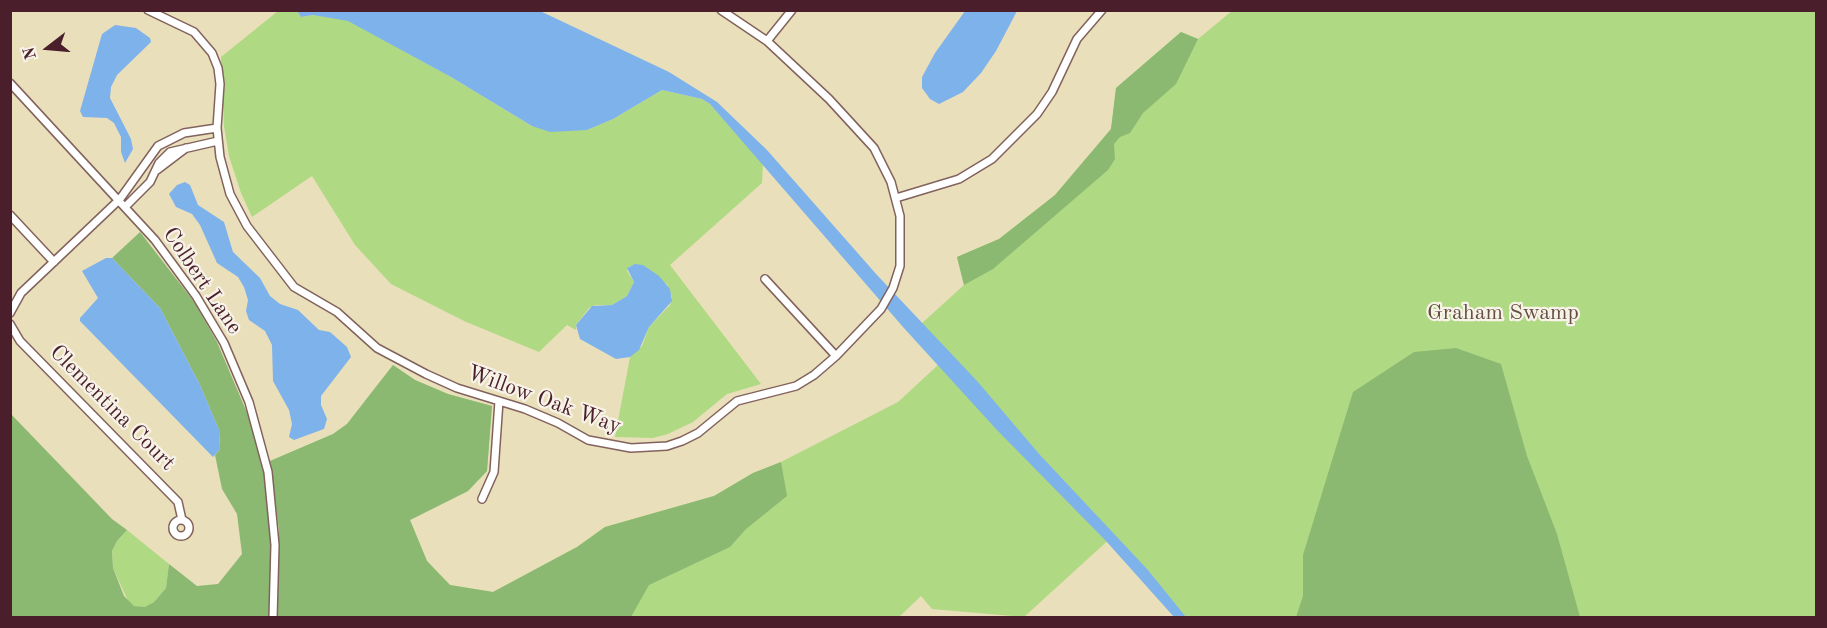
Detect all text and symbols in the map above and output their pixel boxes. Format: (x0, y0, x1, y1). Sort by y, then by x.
north arrow (18, 18, 78, 78)
text: N (21, 45, 40, 61)
street label: Colbert Lane (157, 222, 247, 340)
park label: Graham Swamp (1427, 300, 1579, 326)
street label: Clementina Court (44, 340, 180, 476)
street label: Willow Oak Way (463, 360, 625, 440)

